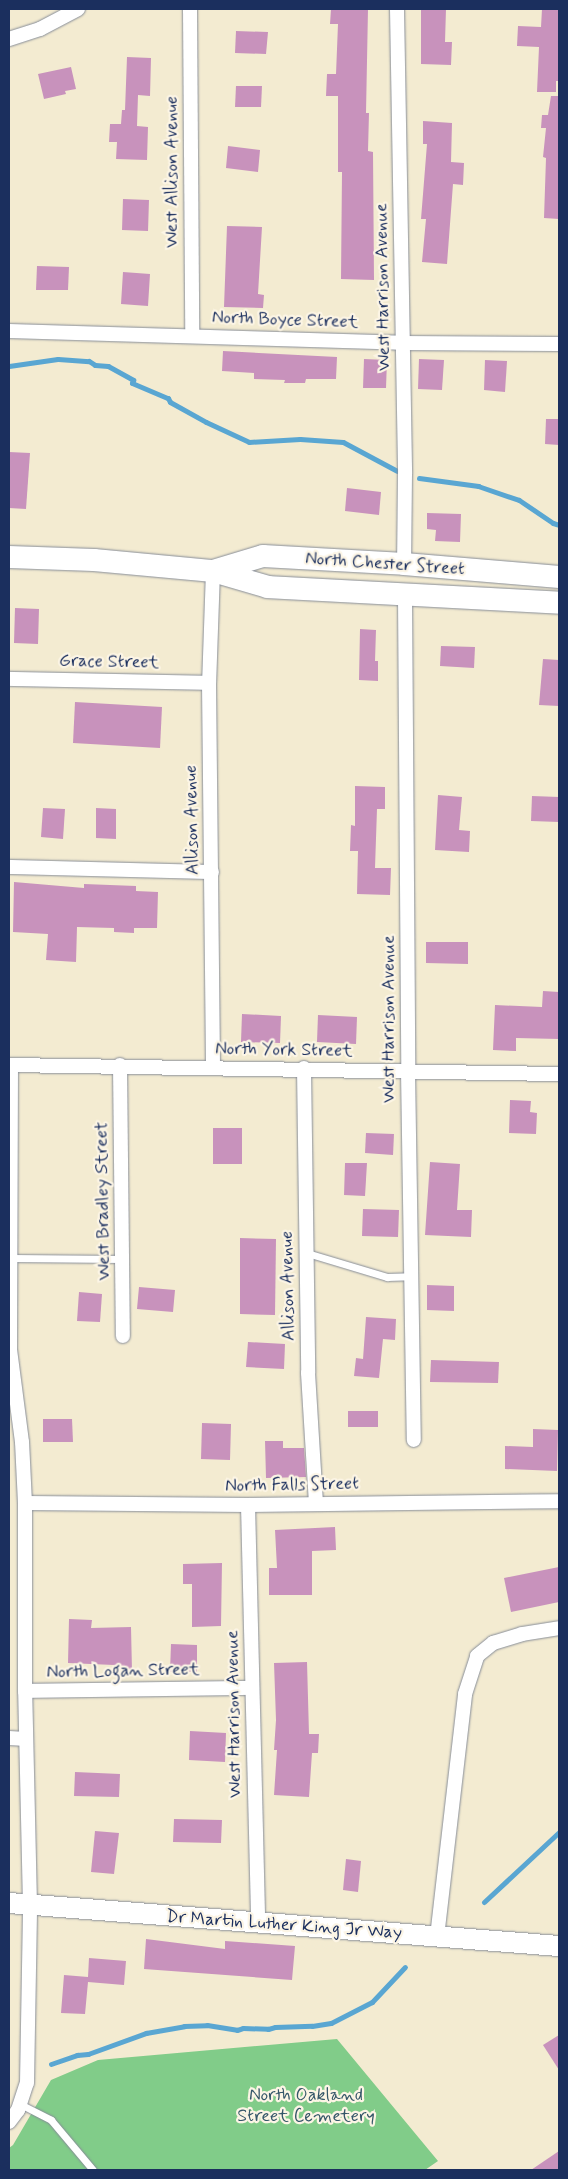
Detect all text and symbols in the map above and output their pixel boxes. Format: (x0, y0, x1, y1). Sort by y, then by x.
street label: West Allison Avenue (161, 94, 183, 250)
street label: West Harrison Avenue (371, 202, 395, 372)
street label: North Boyce Street (211, 307, 359, 333)
street label: North Chester Street (303, 548, 467, 580)
street label: Grace Street (59, 650, 159, 674)
street label: Allison Avenue (180, 763, 204, 877)
street label: West Harrison Avenue (378, 934, 400, 1104)
street label: North York Street (215, 1038, 353, 1062)
street label: West Bradley Street (91, 1122, 115, 1280)
street label: Allison Avenue (276, 1229, 300, 1343)
street label: North Falls Street (223, 1473, 361, 1497)
street label: West Harrison Avenue (222, 1629, 246, 1799)
street label: North Logan Street (46, 1659, 200, 1683)
street label: Dr Martin Luther King Jr Way (166, 1906, 402, 1944)
park label: North Oakland Street Cemetery (238, 2085, 374, 2128)

